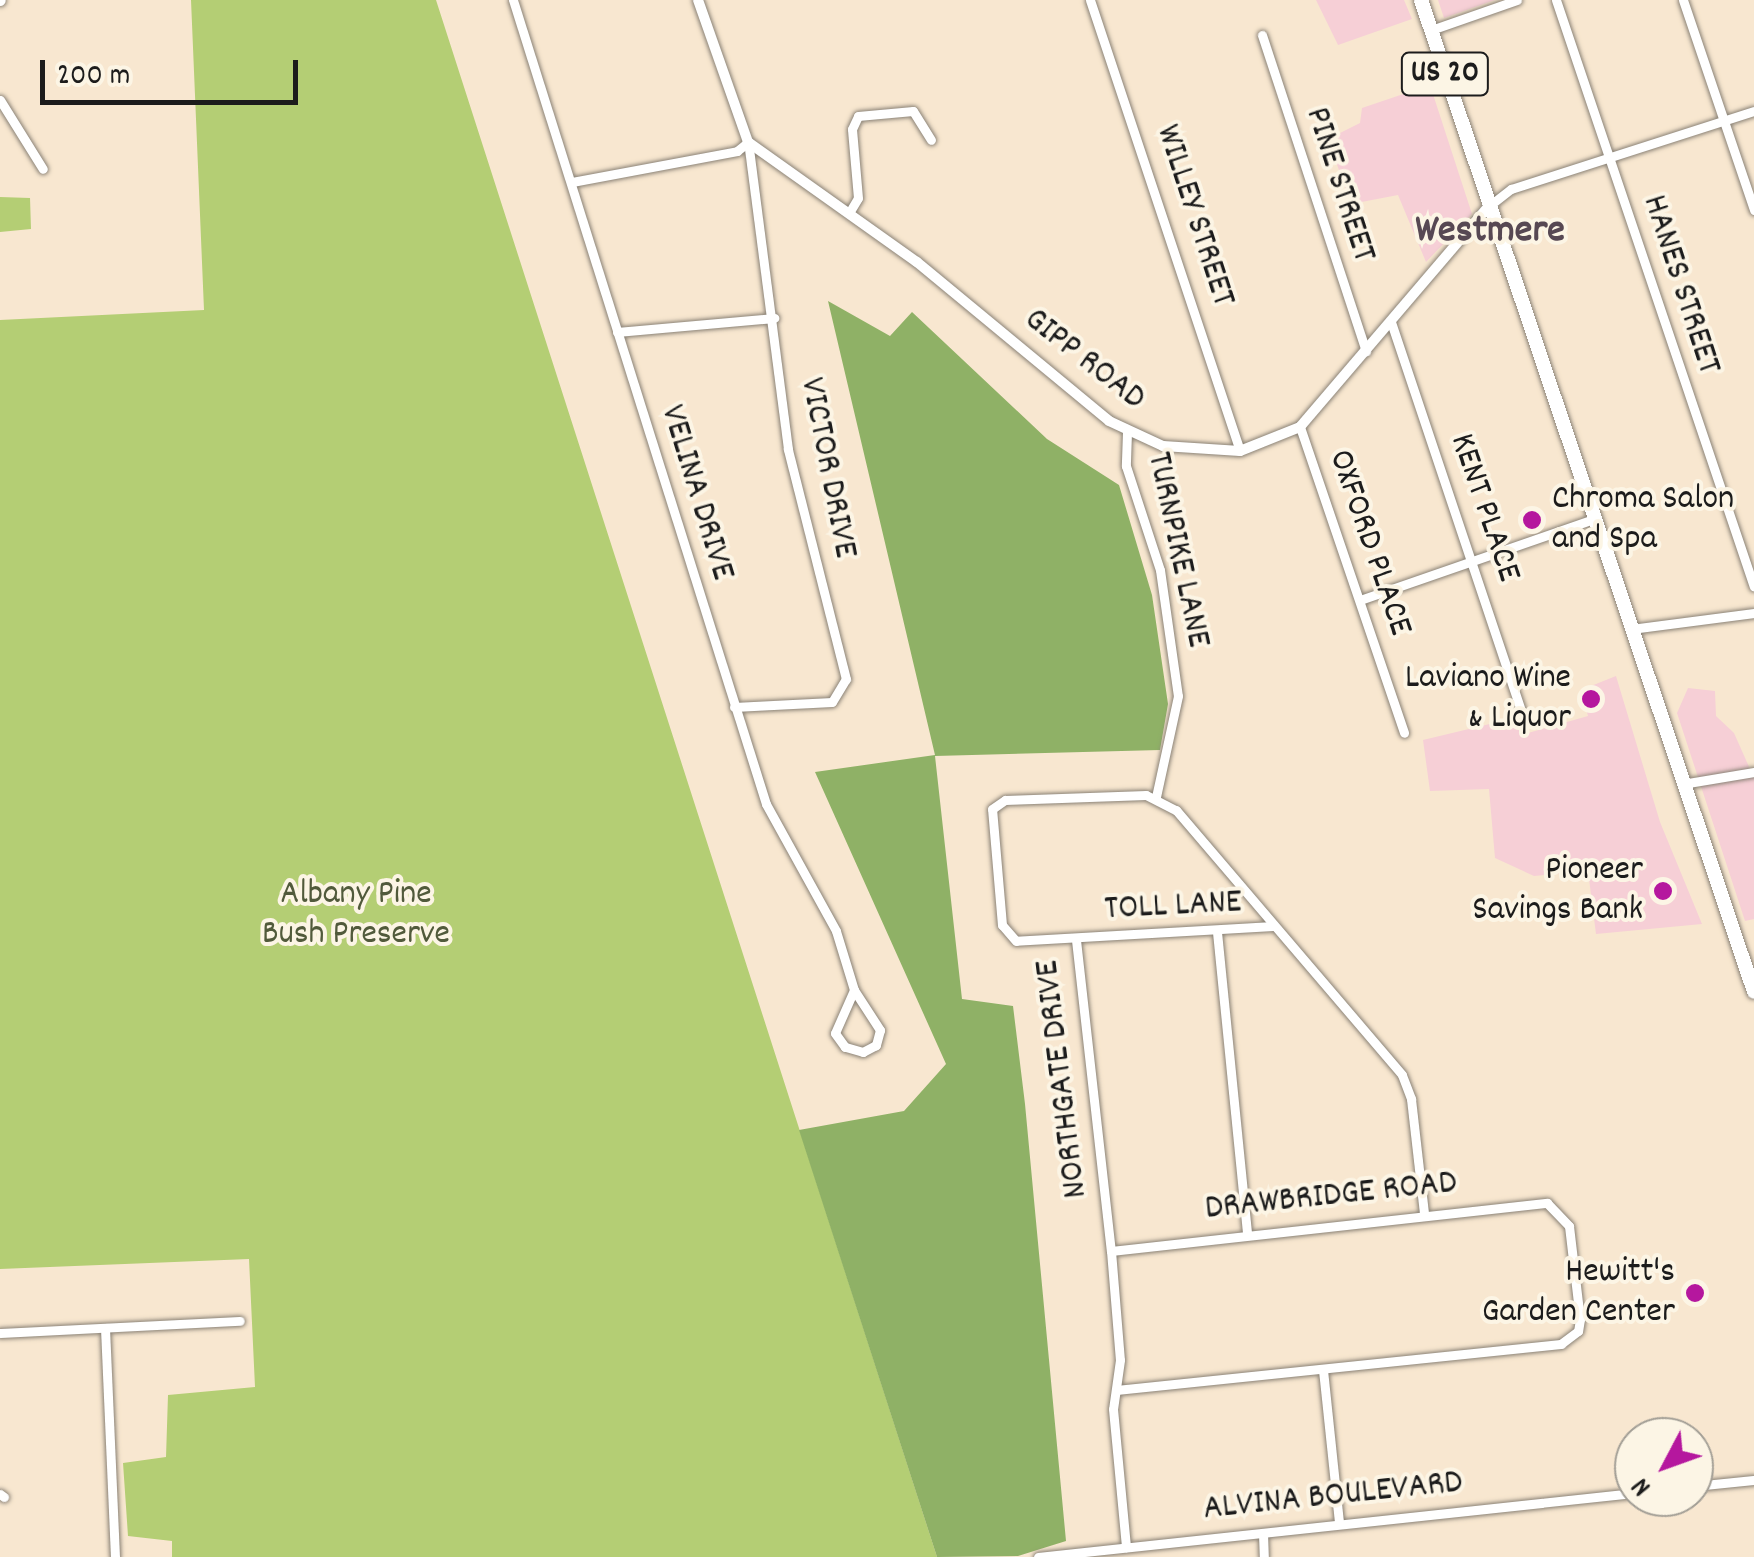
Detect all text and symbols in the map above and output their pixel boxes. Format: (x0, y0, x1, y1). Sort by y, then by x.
scale bar (45, 40, 302, 102)
road number: US 20 (1400, 47, 1490, 101)
text: 200 m (57, 56, 130, 99)
street label: PINE STREET (1294, 102, 1384, 268)
street label: WILLEY STREET (1145, 120, 1243, 312)
street label: HANES STREET (1631, 190, 1729, 380)
district label: Westmere (1415, 209, 1565, 257)
street label: GIPP ROAD (1015, 300, 1153, 420)
street label: VICTOR DRIVE (789, 374, 865, 562)
street label: VELINA DRIVE (649, 400, 743, 586)
street label: KENT PLACE (1439, 428, 1529, 588)
street label: OXFORD PLACE (1318, 445, 1420, 641)
street label: TURNPIKE LANE (1136, 448, 1218, 652)
place label: Chroma Salon and Spa (1552, 479, 1734, 561)
marker: Chroma Salon and Spa (1521, 509, 1543, 531)
place label: Laviano Wine & Liquor (1405, 658, 1571, 740)
marker: Laviano Wine & Liquor (1580, 688, 1602, 710)
place label: Pioneer Savings Bank (1472, 850, 1643, 932)
park label: Albany Pine Bush Preserve (262, 874, 450, 956)
marker: Pioneer Savings Bank (1652, 880, 1674, 902)
street label: TOLL LANE (1103, 882, 1243, 932)
street label: NORTHGATE DRIVE (1028, 957, 1098, 1201)
street label: DRAWBRIDGE ROAD (1203, 1163, 1459, 1231)
place label: Hewitt's Garden Center (1482, 1252, 1675, 1334)
marker: Hewitt's Garden Center (1684, 1282, 1706, 1304)
north arrow (1614, 1417, 1714, 1517)
street label: ALVINA BOULEVARD (1201, 1463, 1465, 1531)
text: N (1623, 1467, 1663, 1504)

